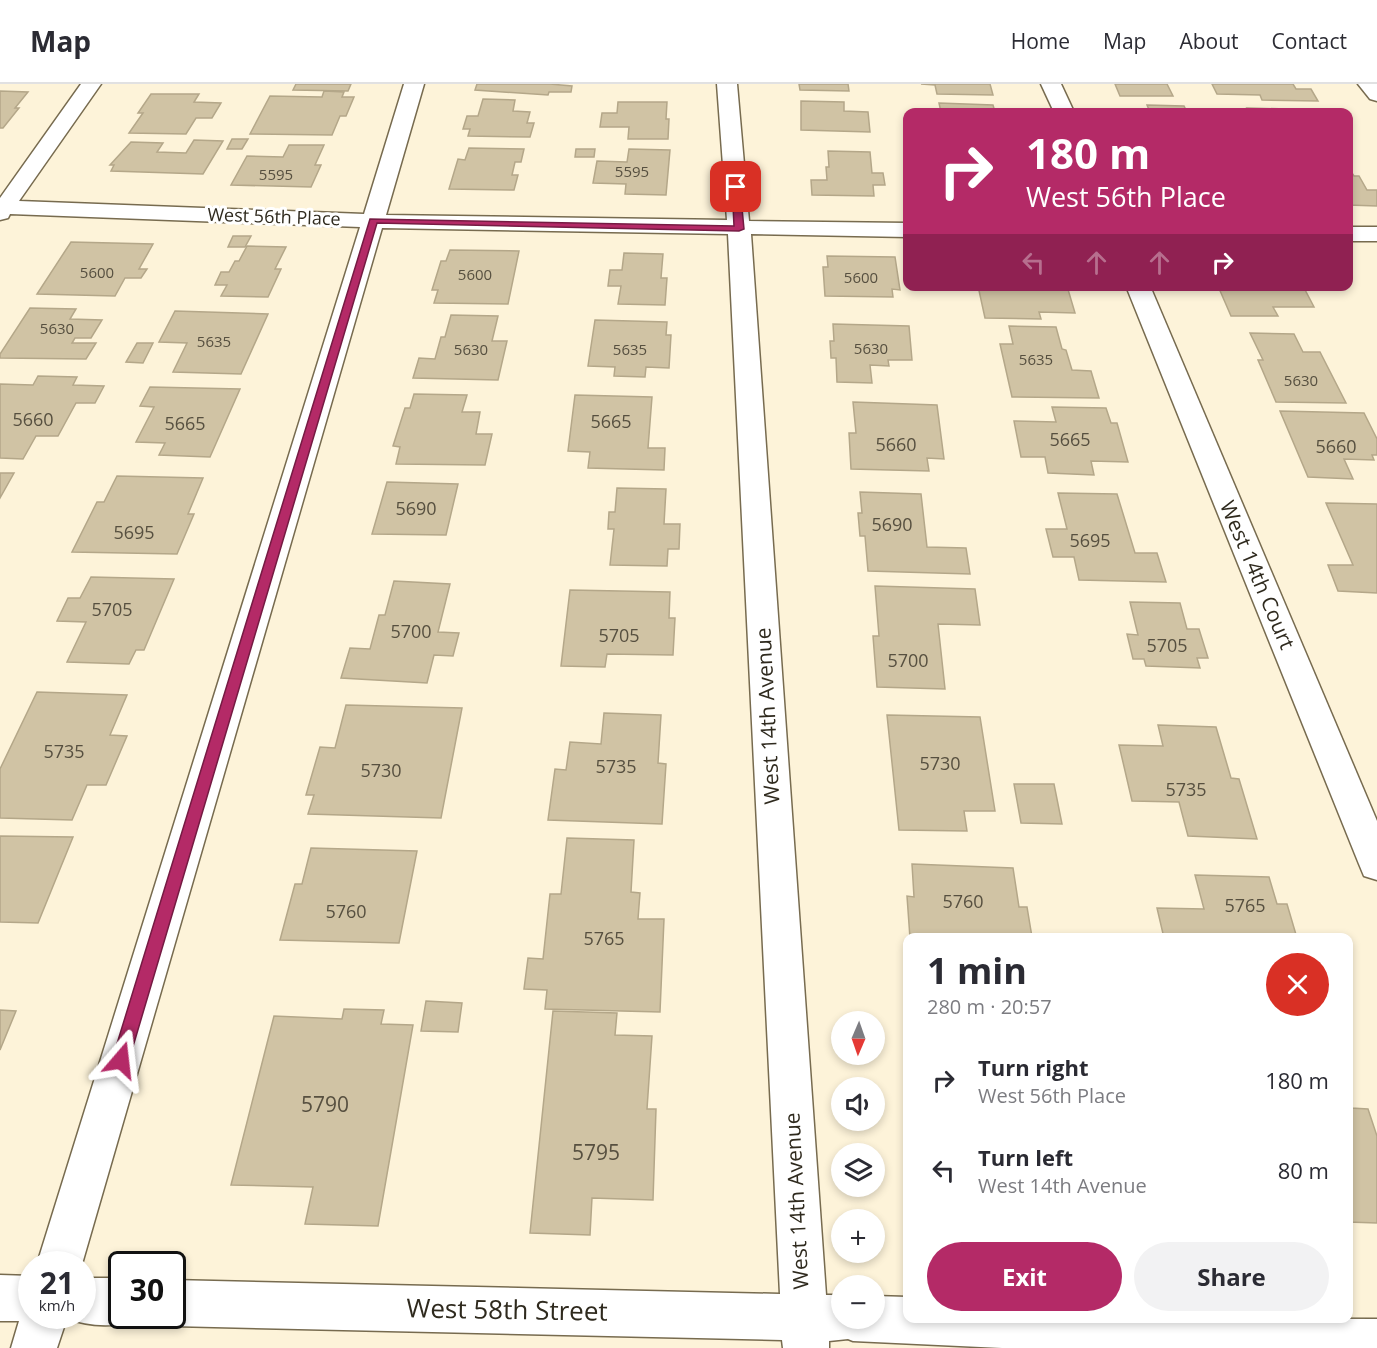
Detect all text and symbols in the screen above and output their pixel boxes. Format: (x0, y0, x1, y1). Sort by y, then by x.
text: Map (30, 22, 91, 60)
text: Home (1011, 27, 1070, 55)
text: Map (1103, 27, 1146, 55)
text: About (1179, 27, 1239, 55)
text: Contact (1272, 27, 1347, 55)
text: 180 m (1026, 124, 1150, 181)
icon: right (927, 132, 1005, 210)
house number: 5595 (615, 161, 649, 181)
pin (710, 161, 761, 212)
house number: 5595 (259, 164, 293, 184)
icon: arrive (719, 170, 752, 203)
text: West 56th Place (1026, 178, 1226, 215)
street label: West 56th Place (207, 202, 341, 230)
icon: left (1017, 246, 1050, 279)
icon: ahead (1080, 246, 1113, 279)
icon: ahead (1143, 246, 1176, 279)
icon: right (1206, 246, 1239, 279)
house number: 5600 (80, 262, 114, 282)
house number: 5600 (458, 264, 492, 284)
house number: 5600 (844, 267, 878, 287)
house number: 5630 (40, 318, 74, 338)
house number: 5635 (197, 331, 231, 351)
house number: 5630 (854, 338, 888, 358)
house number: 5630 (454, 339, 488, 359)
house number: 5635 (613, 339, 647, 359)
house number: 5635 (1019, 349, 1053, 369)
house number: 5630 (1284, 370, 1318, 390)
house number: 5660 (12, 407, 54, 431)
house number: 5665 (590, 409, 632, 433)
house number: 5665 (164, 411, 206, 435)
house number: 5665 (1049, 427, 1091, 451)
house number: 5660 (875, 432, 917, 456)
house number: 5660 (1315, 434, 1357, 458)
house number: 5690 (395, 496, 437, 520)
street label: West 14th Court (1214, 496, 1302, 653)
house number: 5690 (871, 512, 913, 536)
house number: 5695 (113, 520, 155, 544)
house number: 5695 (1069, 528, 1111, 552)
house number: 5705 (91, 597, 133, 621)
house number: 5700 (390, 619, 432, 643)
house number: 5705 (598, 623, 640, 647)
street label: West 14th Avenue (748, 627, 786, 805)
house number: 5705 (1146, 633, 1188, 657)
house number: 5700 (887, 648, 929, 672)
house number: 5735 (43, 739, 85, 763)
house number: 5730 (919, 751, 961, 775)
house number: 5735 (595, 754, 637, 778)
house number: 5730 (360, 758, 402, 782)
house number: 5735 (1165, 777, 1207, 801)
house number: 5760 (942, 889, 984, 913)
house number: 5765 (1224, 893, 1266, 917)
house number: 5760 (325, 899, 367, 923)
house number: 5765 (583, 926, 625, 950)
text: 1 min (927, 946, 1027, 995)
button: close (1266, 953, 1329, 1016)
text: 280 m · 20:57 (927, 993, 1052, 1020)
north arrow (831, 1011, 885, 1065)
map controls (831, 1011, 885, 1329)
position arrow (89, 1028, 153, 1092)
text: Turn right (978, 1052, 1089, 1082)
icon: right (927, 1064, 960, 1097)
text: 180 m (1265, 1065, 1329, 1095)
button: sound (831, 1077, 885, 1131)
text: West 56th Place (978, 1082, 1126, 1109)
house number: 5790 (301, 1090, 349, 1118)
street label: West 14th Avenue (777, 1112, 815, 1290)
house number: 5795 (572, 1138, 620, 1166)
text: Turn left (978, 1142, 1073, 1172)
button: layers (831, 1143, 885, 1197)
icon: left (927, 1154, 960, 1187)
text: 80 m (1278, 1155, 1329, 1185)
text: West 14th Avenue (978, 1172, 1147, 1199)
button: + (831, 1209, 885, 1263)
button: Exit (927, 1242, 1122, 1311)
button: Share (1134, 1242, 1329, 1311)
speed limit sign: 30 (108, 1251, 186, 1329)
text: 21 (40, 1262, 74, 1303)
button: − (831, 1275, 885, 1329)
street label: West 58th Street (406, 1289, 608, 1329)
text: km/h (39, 1295, 75, 1315)

